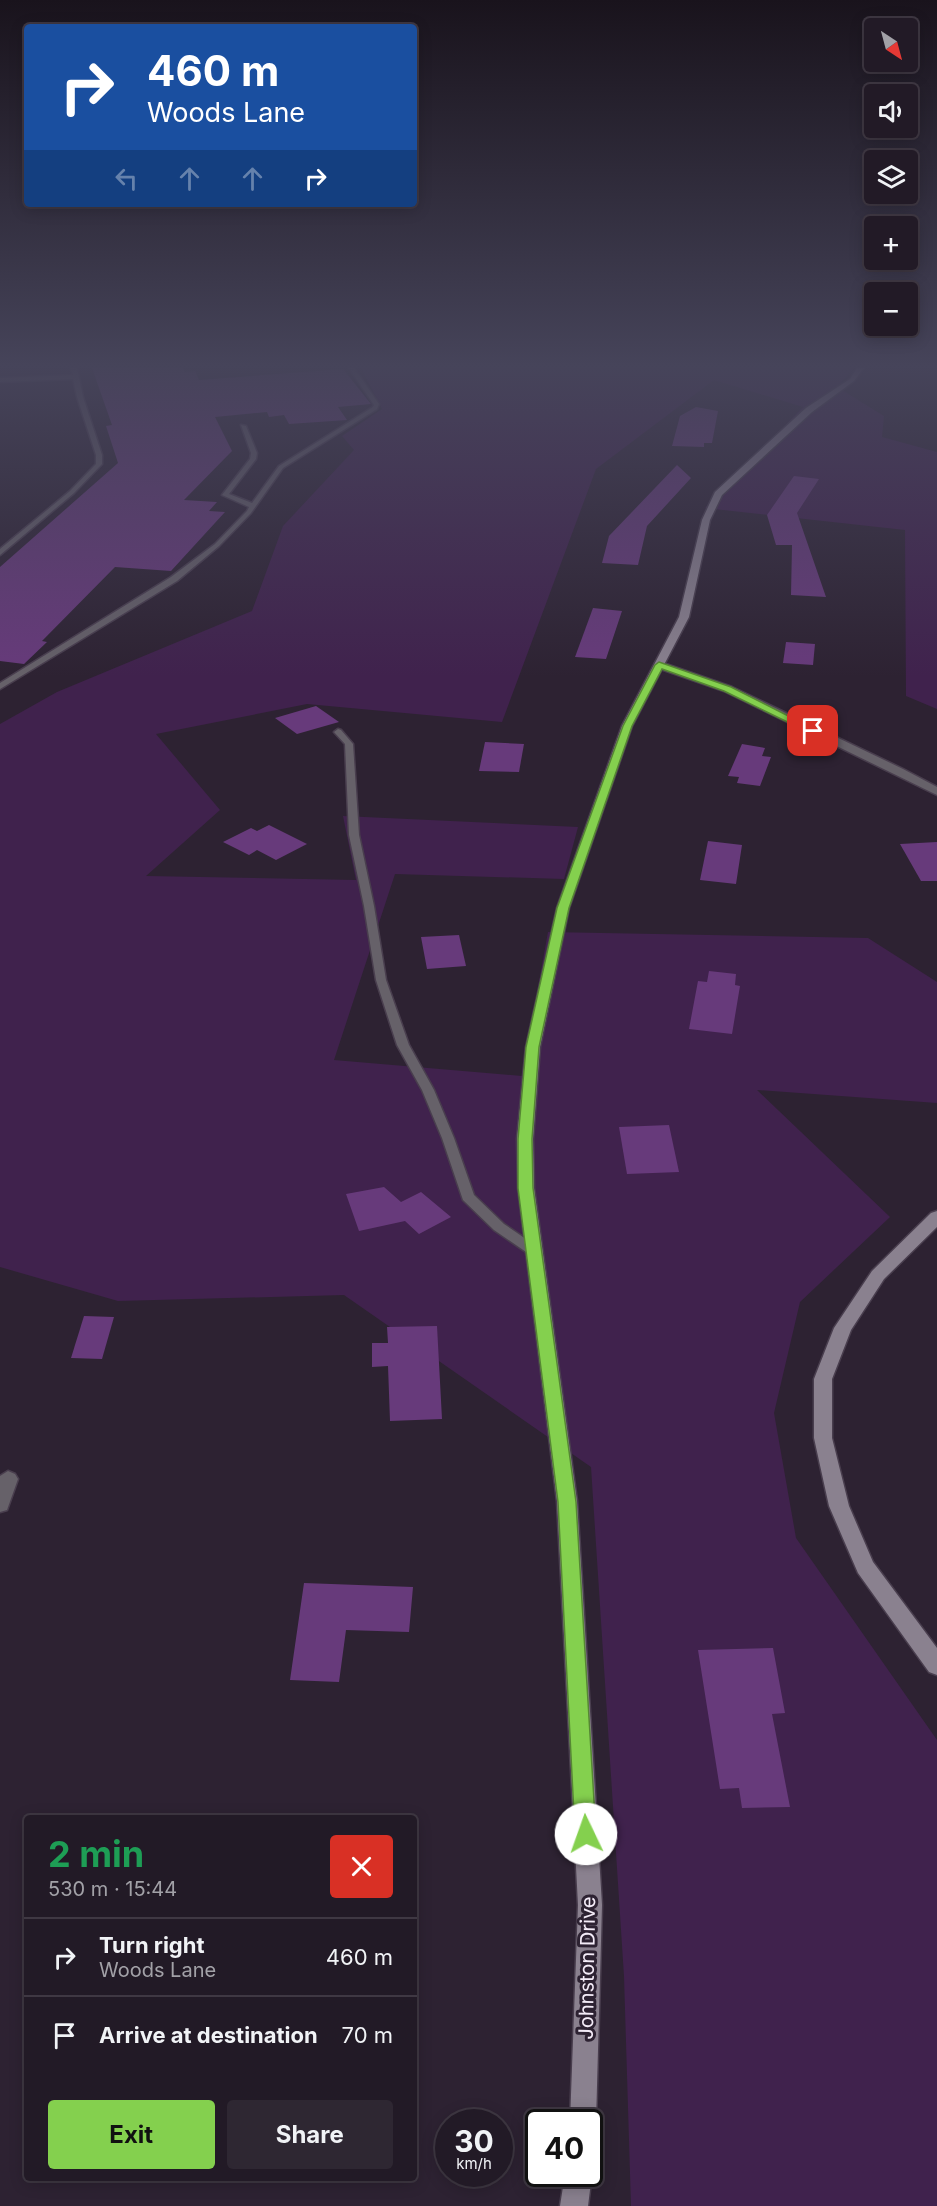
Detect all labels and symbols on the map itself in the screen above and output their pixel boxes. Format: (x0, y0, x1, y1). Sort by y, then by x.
north arrow (864, 18, 918, 72)
pin (787, 705, 838, 756)
position arrow (554, 1802, 618, 1866)
street label: Johnston Drive (574, 1896, 600, 2040)
speed limit sign: 40 (525, 2109, 603, 2187)

